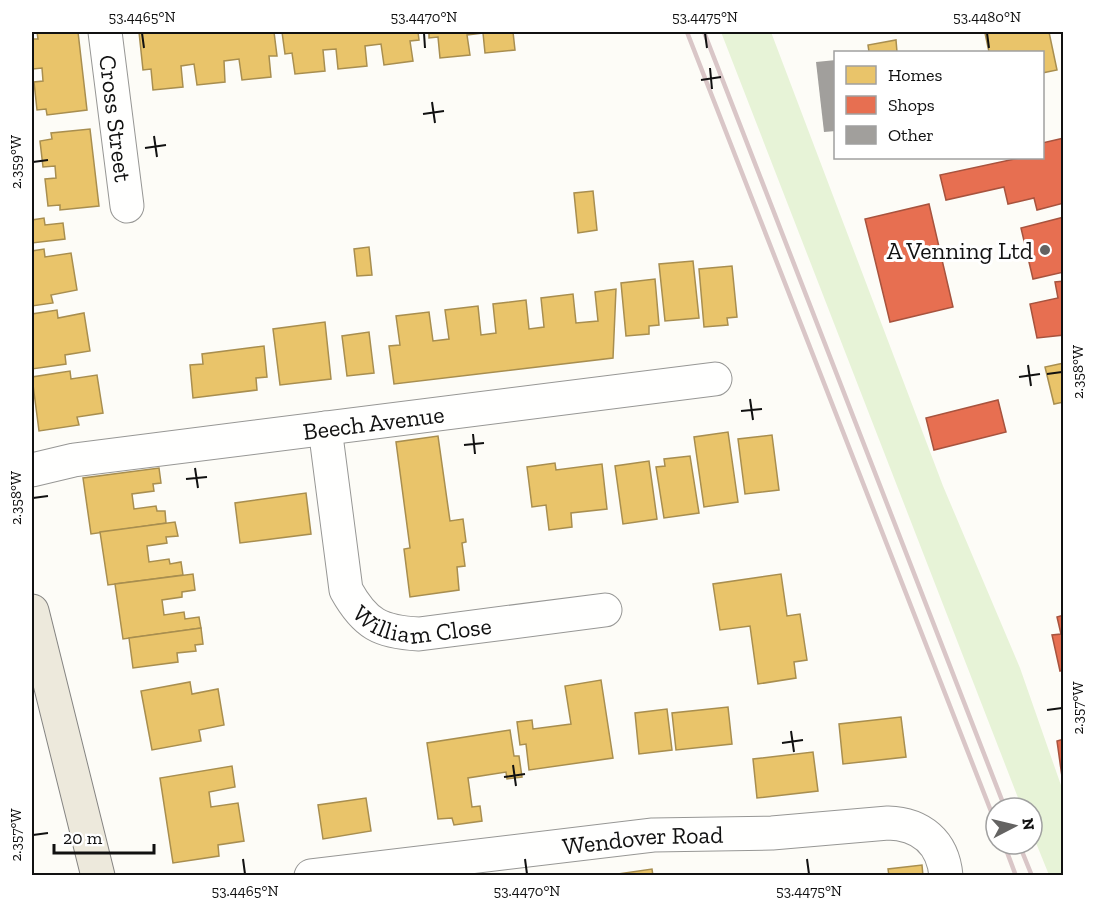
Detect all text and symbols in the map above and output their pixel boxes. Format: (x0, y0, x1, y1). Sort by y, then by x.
text: 53.4465°N (108, 8, 176, 26)
text: 53.4470°N (391, 8, 457, 26)
text: 53.4475°N (672, 8, 738, 26)
text: 53.4480°N (953, 8, 1021, 26)
legend (834, 51, 1044, 159)
street label: Cross Street (94, 53, 138, 184)
text: Homes (888, 64, 942, 86)
text: Shops (888, 94, 935, 116)
text: Other (888, 124, 934, 146)
text: 2.359°W (7, 135, 25, 189)
place label: A Venning Ltd (887, 236, 1033, 265)
marker: A Venning Ltd (1038, 243, 1052, 257)
text: 2.358°W (1069, 345, 1087, 399)
street label: Beech Avenue (301, 399, 446, 445)
text: 2.358°W (7, 471, 25, 525)
street label: William Close (347, 598, 493, 650)
text: 2.357°W (1069, 682, 1087, 734)
north arrow (984, 796, 1044, 856)
text: 2.357°W (7, 809, 25, 861)
scale bar (54, 817, 154, 855)
text: N (1018, 817, 1039, 831)
street label: Wendover Road (561, 819, 723, 860)
text: 20 m (63, 827, 103, 849)
text: 53.4465°N (211, 882, 279, 900)
text: 53.4470°N (494, 882, 560, 900)
text: 53.4475°N (776, 882, 842, 900)

